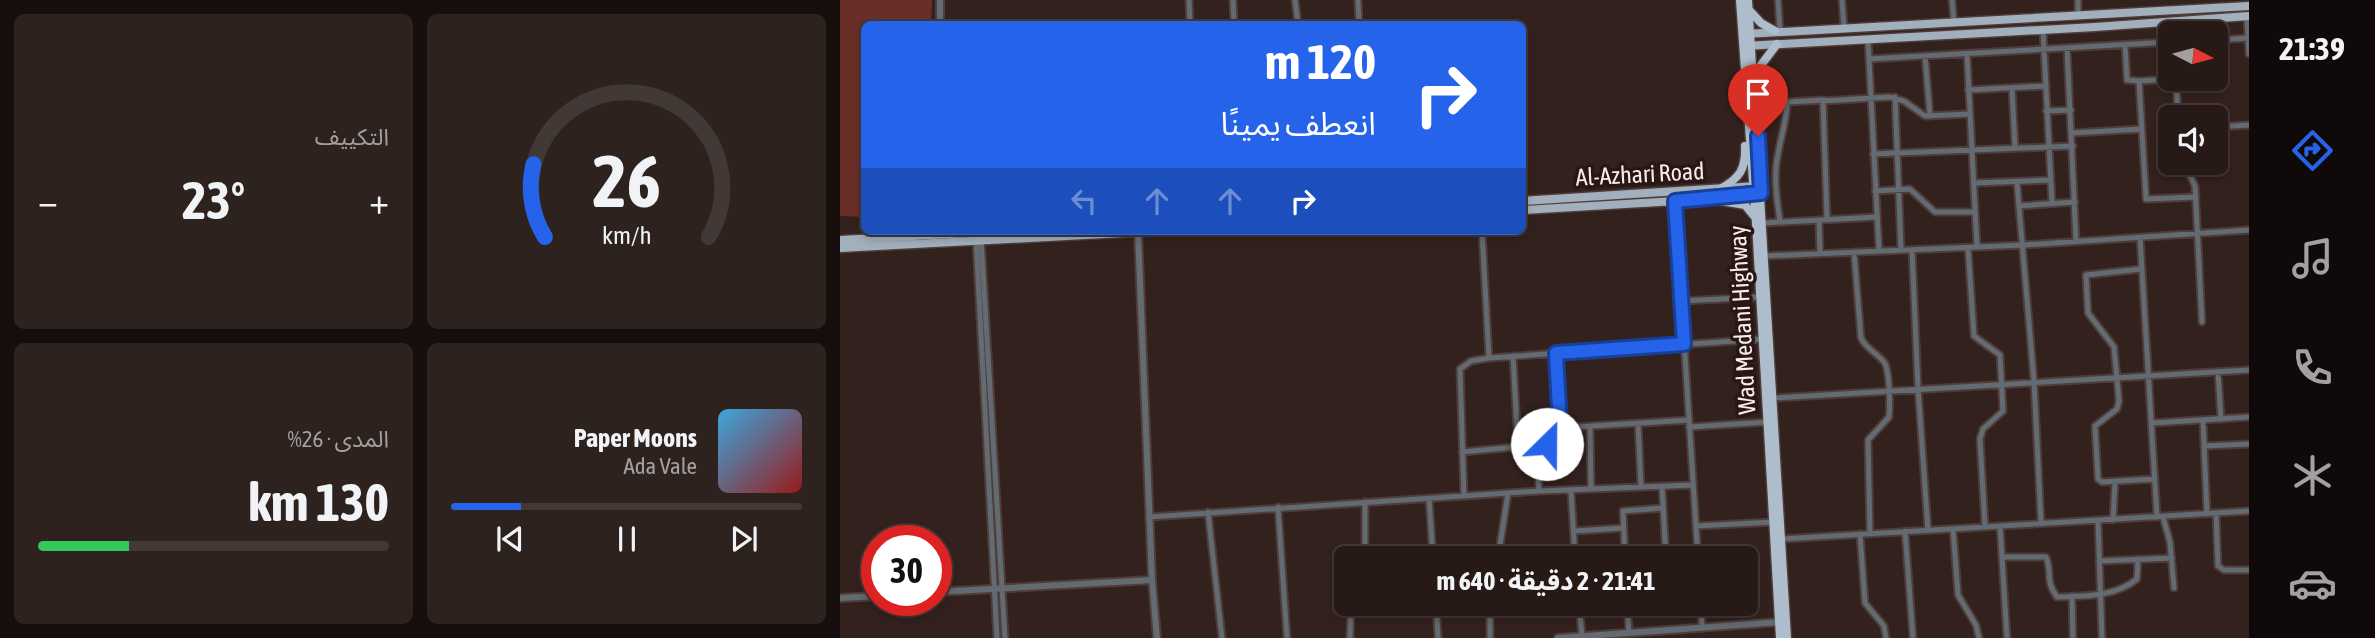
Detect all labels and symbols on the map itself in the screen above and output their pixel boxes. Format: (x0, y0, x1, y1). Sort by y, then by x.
north arrow (2158, 21, 2228, 91)
pin (1728, 64, 1788, 136)
street label: Al-Azhari Road (1575, 157, 1705, 191)
street label: Wad Medani Highway (1724, 225, 1760, 415)
position arrow (1510, 407, 1584, 481)
speed limit sign: 30 (861, 525, 952, 616)

